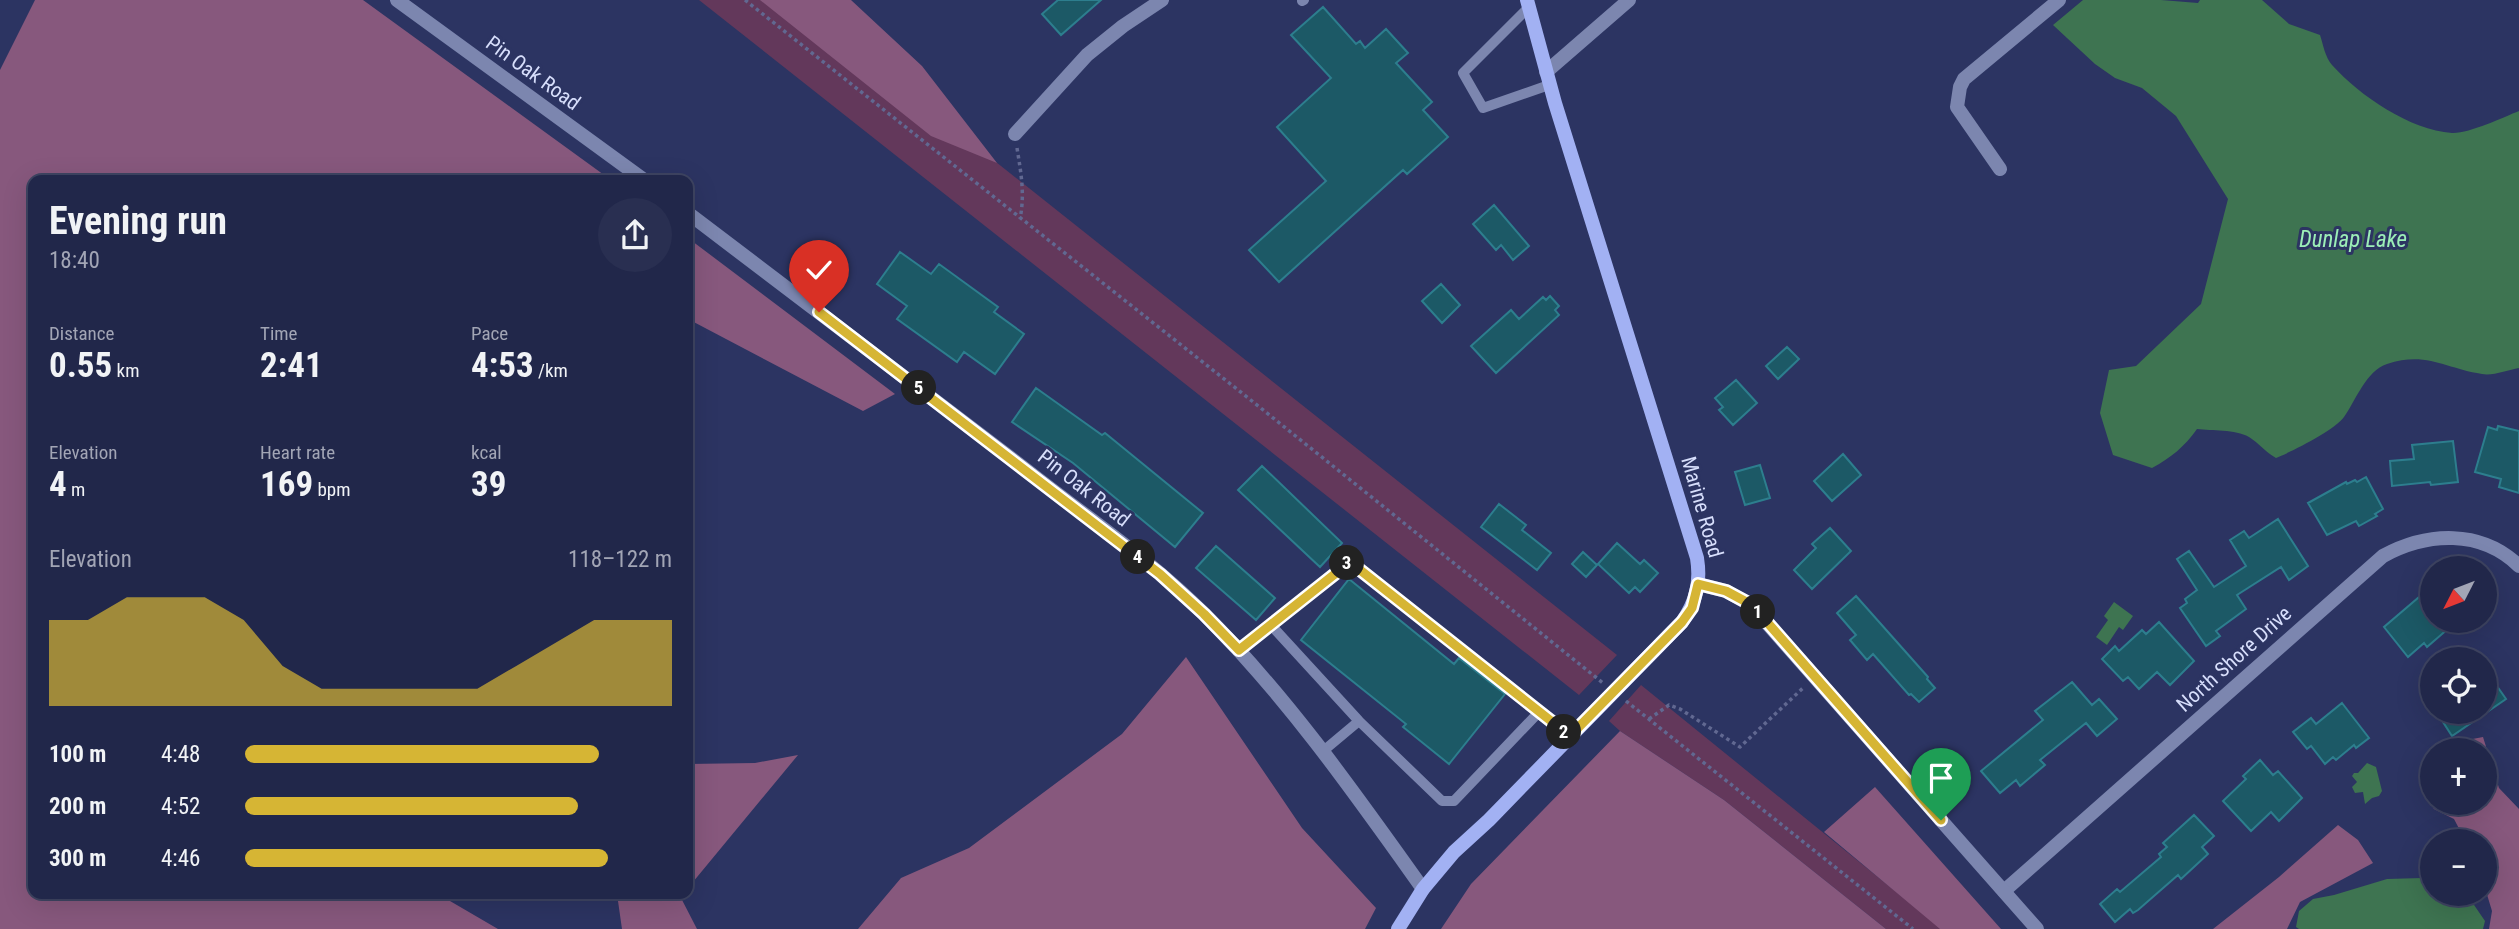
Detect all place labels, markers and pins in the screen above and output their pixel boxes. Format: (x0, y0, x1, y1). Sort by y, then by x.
pin (789, 240, 849, 312)
pin: 5 (902, 370, 936, 406)
pin: 4 (1120, 540, 1156, 574)
pin: 3 (1330, 546, 1364, 580)
pin: 1 (1740, 594, 1776, 630)
pin: 2 (1546, 714, 1582, 750)
pin (1911, 748, 1971, 820)

